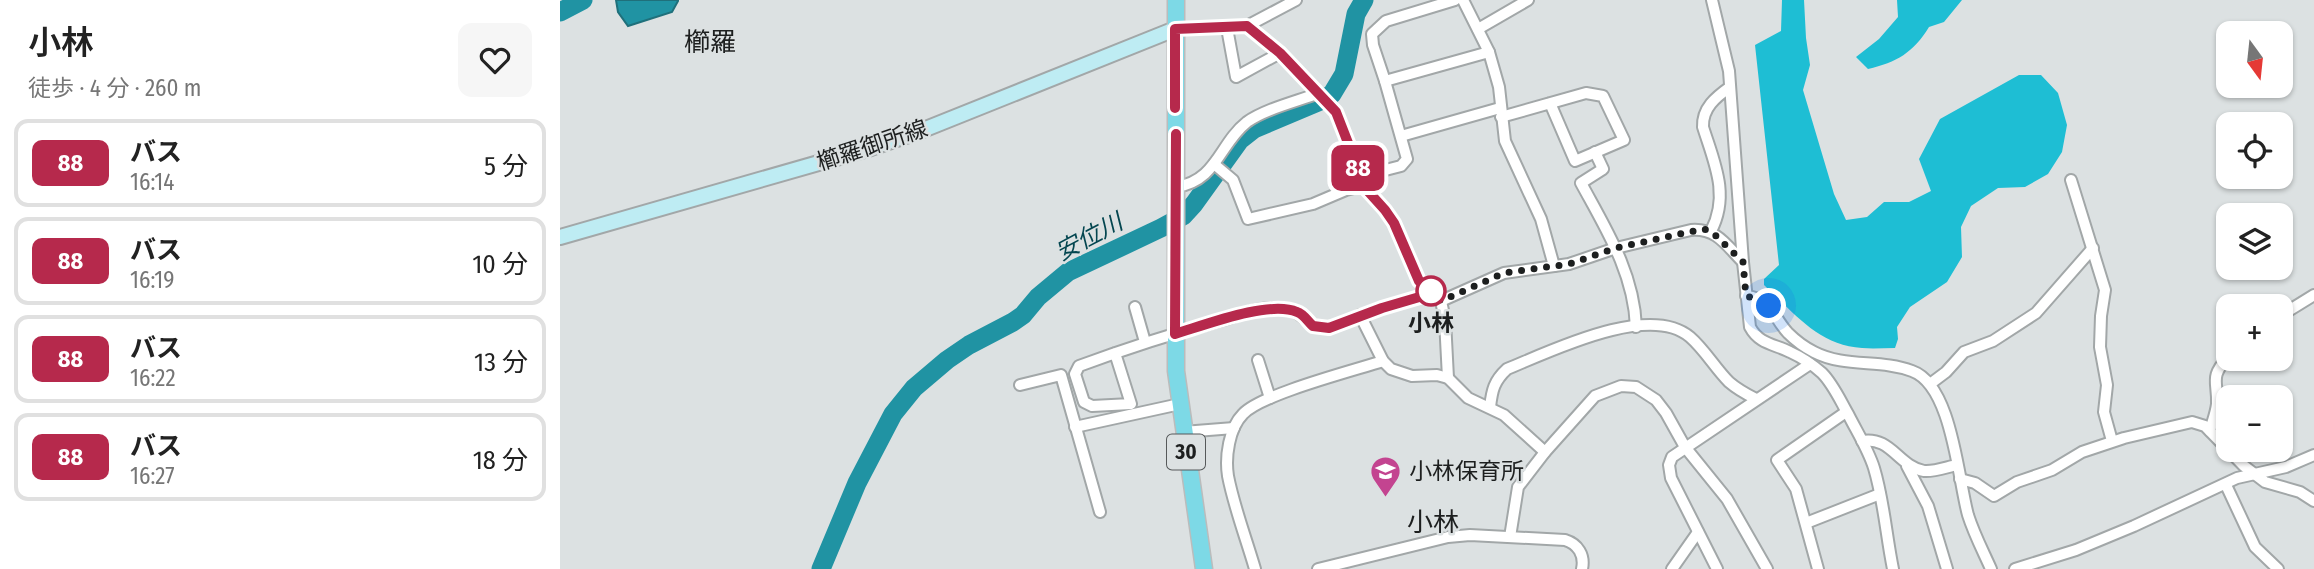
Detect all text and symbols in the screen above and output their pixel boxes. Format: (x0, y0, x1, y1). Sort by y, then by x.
north arrow (2216, 21, 2292, 98)
map controls (2216, 21, 2293, 462)
text: 小林 (28, 23, 94, 63)
button: heart (458, 23, 532, 97)
district label: 櫛羅 (684, 27, 736, 58)
text: 徒歩 · 4 分 · 260 m (28, 74, 202, 102)
button: locate (2216, 112, 2293, 189)
street label: 櫛羅御所線 (813, 114, 931, 176)
text: バス (130, 137, 182, 168)
line badge: 88 (1326, 145, 1390, 191)
text: 88 (58, 149, 83, 177)
text: 5 分 (484, 151, 528, 182)
text: 88 (1345, 154, 1371, 182)
text: 16:14 (130, 168, 174, 196)
button: layers (2216, 203, 2293, 280)
water label: 安位川 (1051, 206, 1130, 266)
text: バス (130, 235, 182, 266)
text: 88 (58, 247, 83, 275)
text: 10 分 (472, 249, 528, 280)
text: 16:19 (130, 266, 174, 294)
marker: 小林 (1416, 276, 1446, 306)
your location (1751, 288, 1786, 323)
button: + (2216, 294, 2293, 371)
place label: 小林 (1408, 309, 1454, 337)
text: バス (130, 333, 182, 364)
text: 88 (58, 345, 83, 373)
text: 13 分 (474, 347, 528, 378)
text: 16:22 (130, 364, 176, 392)
button: − (2216, 385, 2293, 462)
text: バス (130, 431, 182, 462)
road number: 30 (1167, 434, 1205, 470)
text: 88 (58, 443, 83, 471)
text: 18 分 (473, 445, 528, 476)
school or university icon: 小林保育所 (1369, 454, 1403, 498)
place label: 小林保育所 (1409, 457, 1524, 485)
text: 16:27 (130, 462, 175, 490)
district label: 小林 (1407, 507, 1459, 538)

